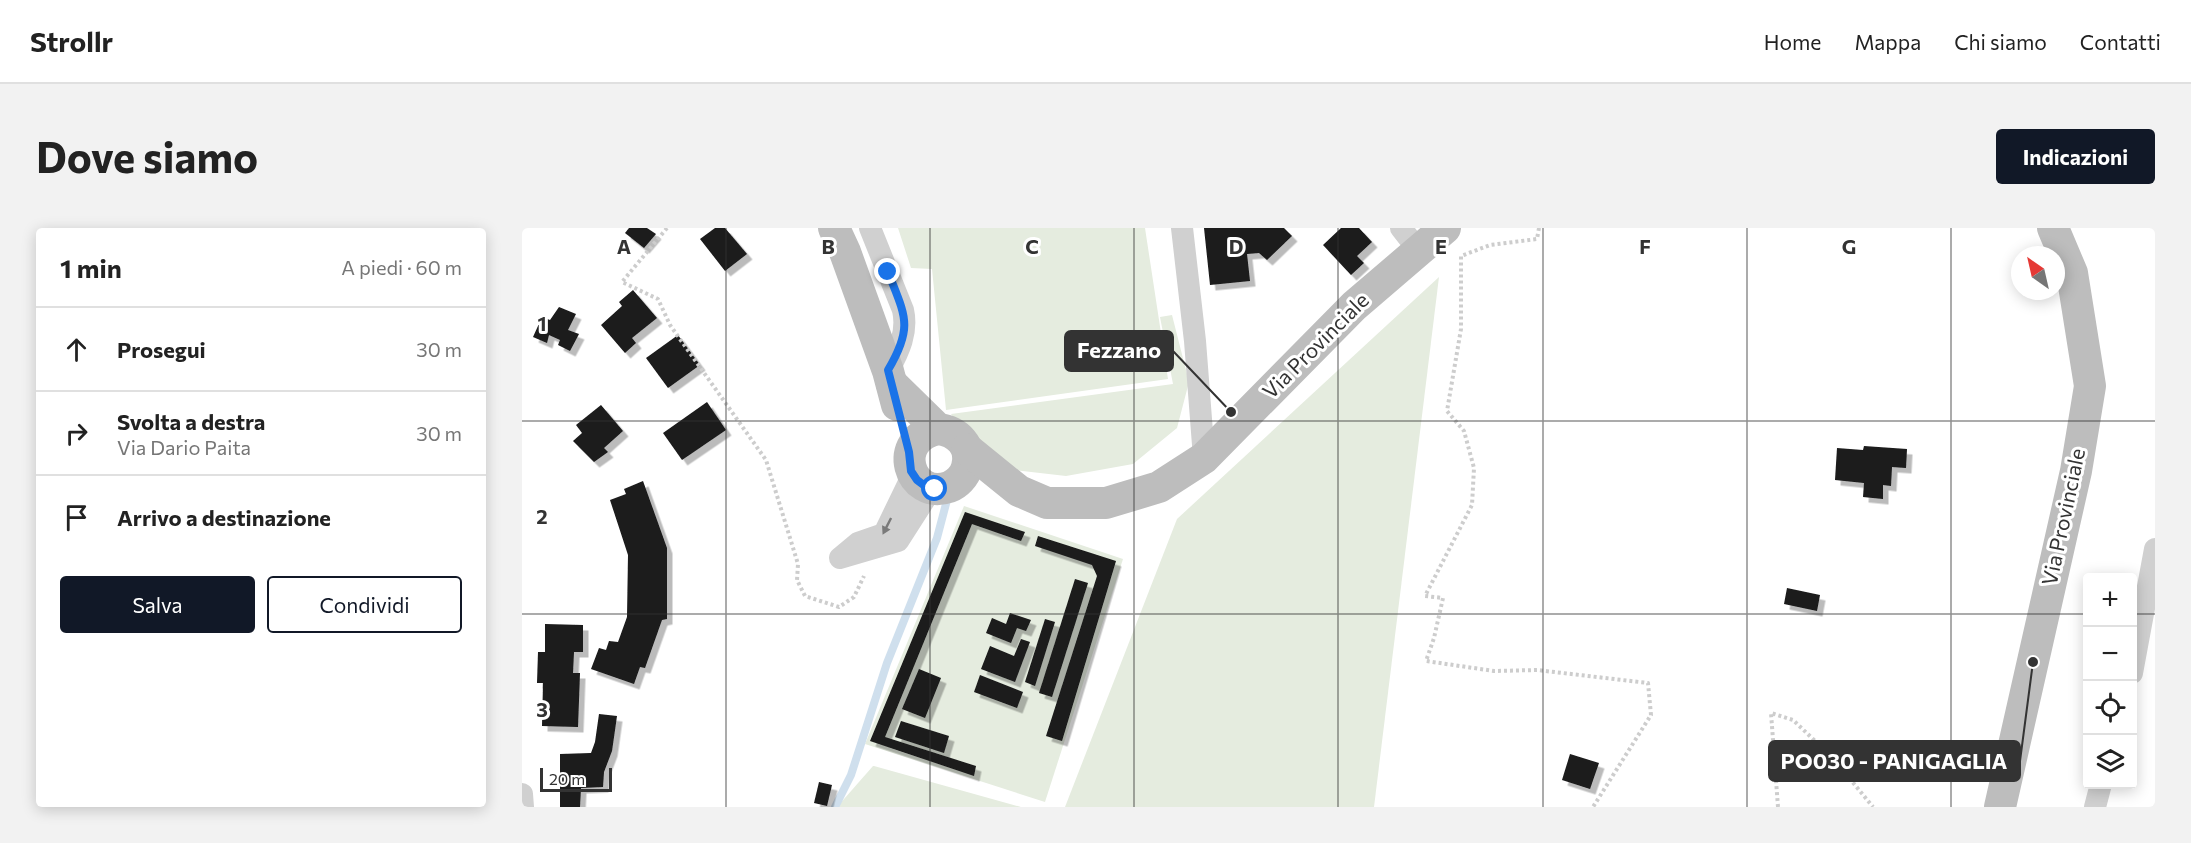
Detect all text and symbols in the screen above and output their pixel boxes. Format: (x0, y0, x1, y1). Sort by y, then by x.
text: Strollr (30, 24, 113, 58)
text: Home (1764, 29, 1821, 54)
text: Mappa (1854, 29, 1921, 54)
text: Chi siamo (1954, 29, 2047, 54)
text: Contatti (2080, 29, 2161, 54)
button: Indicazioni (1996, 129, 2155, 184)
text: Dove siamo (36, 130, 258, 182)
text: A (617, 234, 631, 258)
text: B (821, 234, 835, 258)
text: C (1025, 234, 1039, 258)
text: D (1229, 234, 1243, 258)
text: E (1435, 234, 1447, 258)
text: F (1639, 234, 1651, 258)
text: G (1842, 234, 1856, 258)
north arrow (2011, 246, 2065, 300)
text: 1 min (60, 252, 122, 283)
text: A piedi · 60 m (341, 255, 462, 279)
route end (874, 258, 900, 284)
street label: Via Provinciale (1257, 287, 1373, 403)
text: 1 (537, 311, 547, 335)
callout: Fezzano (1065, 331, 1173, 371)
icon: ahead (60, 333, 93, 366)
text: Prosegui (117, 336, 206, 363)
text: Fezzano (1077, 336, 1161, 363)
text: 30 m (416, 337, 462, 361)
text: Svolta a destra (117, 408, 265, 435)
icon: right (60, 417, 93, 450)
text: 30 m (416, 421, 462, 445)
text: Via Dario Paita (117, 435, 251, 459)
street label: Via Provinciale (2036, 446, 2089, 588)
route start (921, 475, 947, 501)
icon: arrive (60, 501, 93, 534)
text: Arrivo a destinazione (117, 504, 331, 531)
text: 2 (536, 504, 548, 528)
one-way arrow (882, 517, 892, 535)
map controls (2083, 573, 2137, 789)
button: + (2083, 573, 2137, 627)
button: Salva (60, 576, 255, 633)
button: Condividi (267, 576, 462, 633)
button: − (2083, 627, 2137, 681)
button: locate (2083, 681, 2137, 735)
text: 3 (536, 697, 548, 721)
button: layers (2083, 735, 2137, 789)
callout: PO030 - PANIGAGLIA (1769, 741, 2020, 781)
text: PO030 - PANIGAGLIA (1781, 747, 2008, 774)
scale bar (540, 765, 612, 792)
text: 20 m (549, 769, 585, 788)

